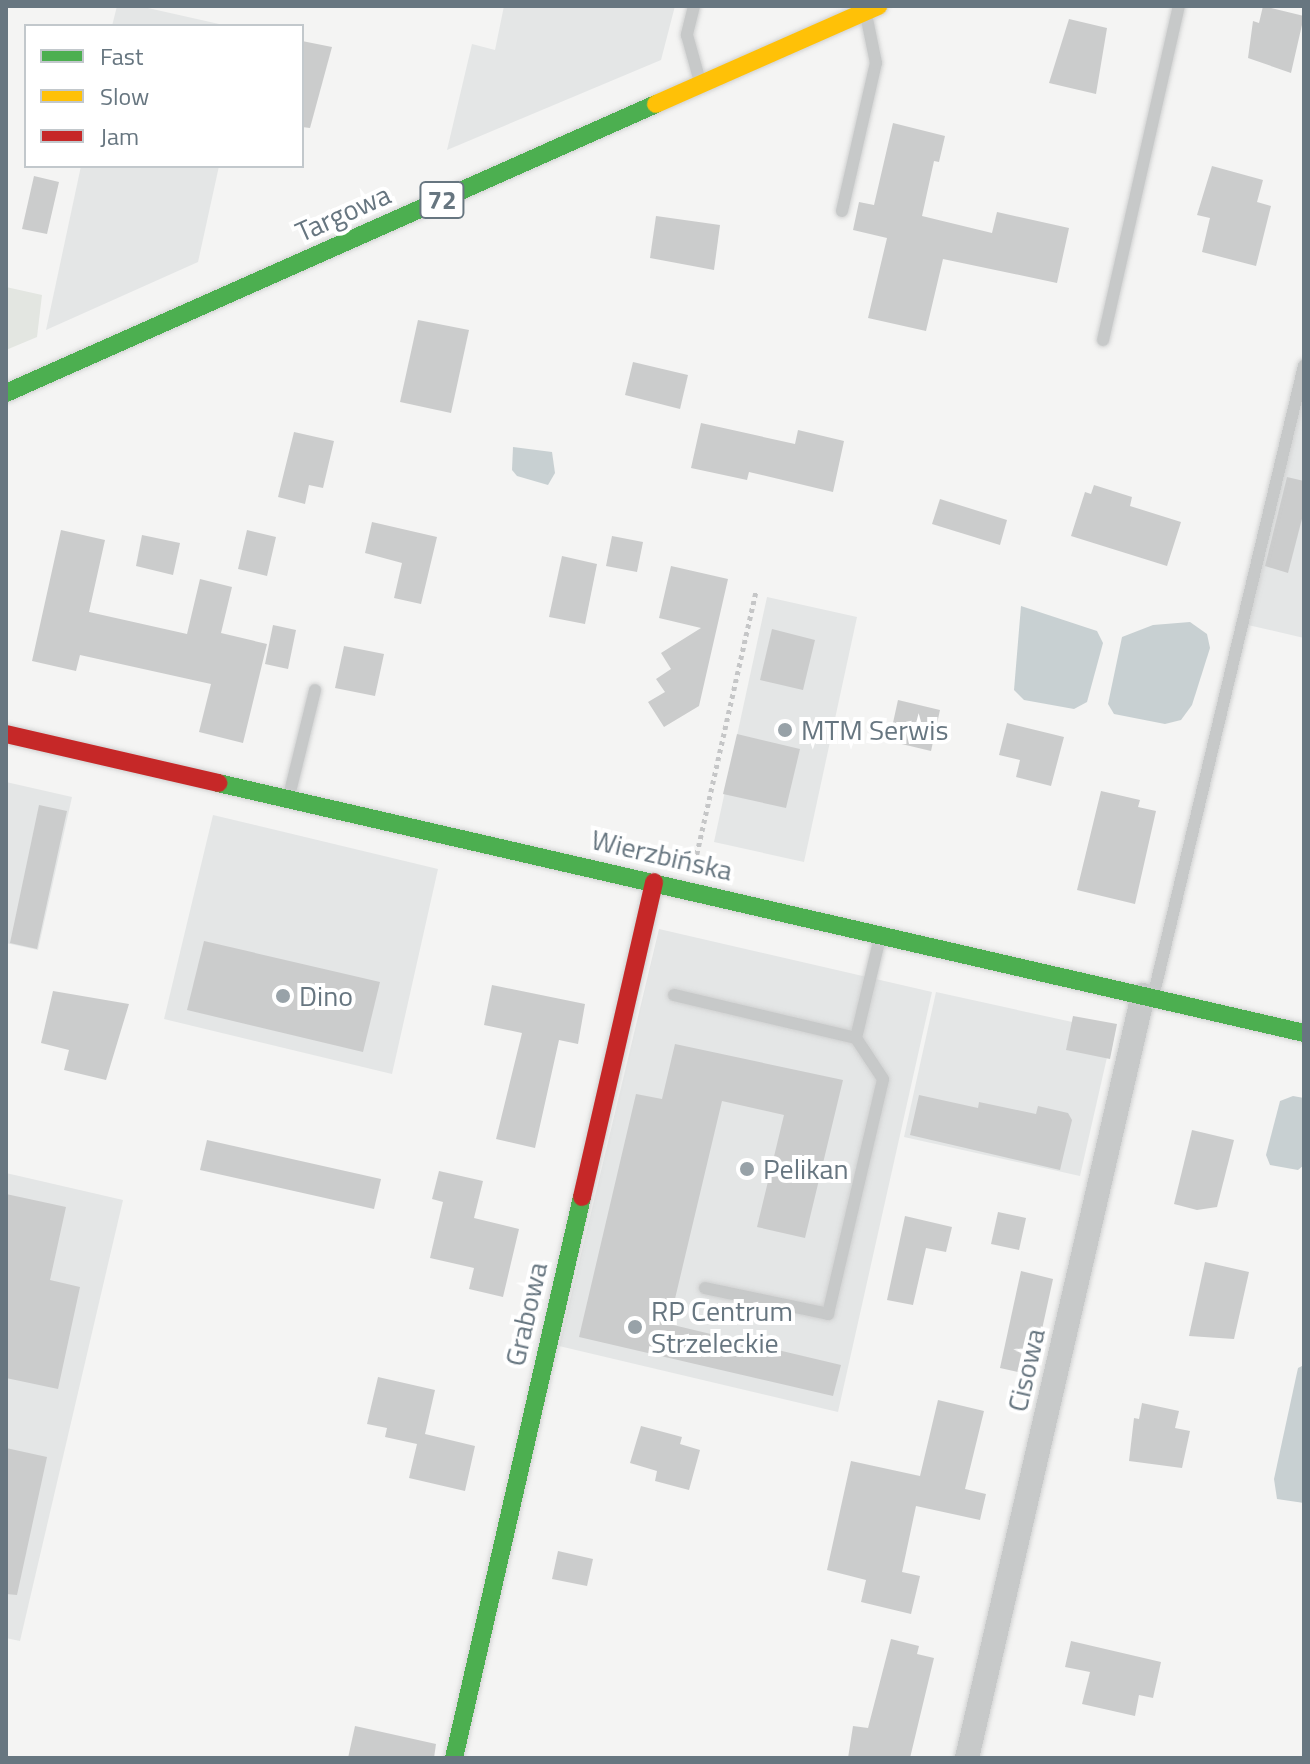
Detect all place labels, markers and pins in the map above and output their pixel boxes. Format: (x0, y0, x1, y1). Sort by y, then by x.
place label: MTM Serwis (801, 713, 948, 747)
marker: MTM Serwis (776, 721, 794, 739)
place label: Dino (299, 979, 353, 1013)
marker: Dino (274, 987, 292, 1005)
place label: Pelikan (763, 1152, 849, 1186)
marker: Pelikan (738, 1160, 756, 1178)
place label: RP Centrum Strzeleckie (651, 1294, 793, 1360)
marker: RP Centrum Strzeleckie (626, 1318, 644, 1336)

